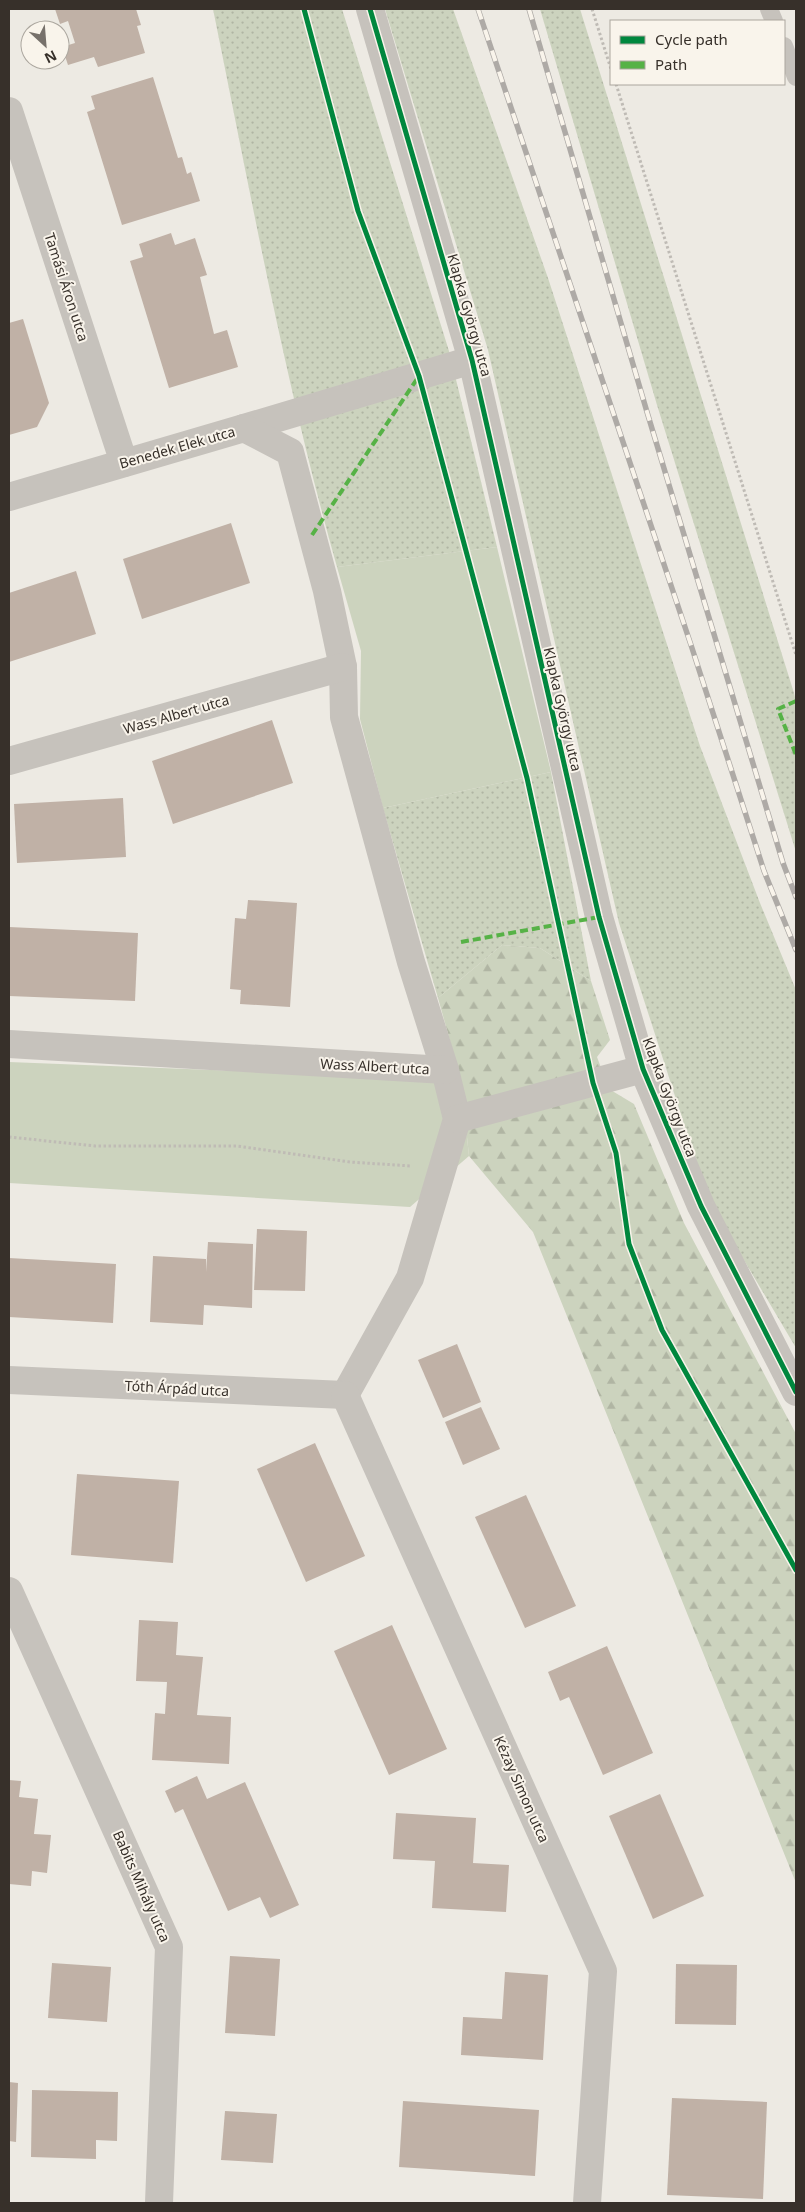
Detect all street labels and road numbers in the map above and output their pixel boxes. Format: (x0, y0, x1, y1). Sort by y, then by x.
street label: Tamási Áron utca (41, 230, 93, 344)
street label: Klapka György utca (443, 251, 497, 379)
street label: Benedek Elek utca (117, 421, 237, 473)
street label: Klapka György utca (539, 645, 587, 773)
street label: Wass Albert utca (121, 690, 231, 738)
street label: Klapka György utca (638, 1034, 702, 1160)
street label: Wass Albert utca (320, 1054, 430, 1078)
street label: Tóth Árpád utca (124, 1376, 230, 1400)
street label: Kézay Simon utca (490, 1733, 554, 1845)
street label: Babits Mihály utca (109, 1827, 175, 1945)

